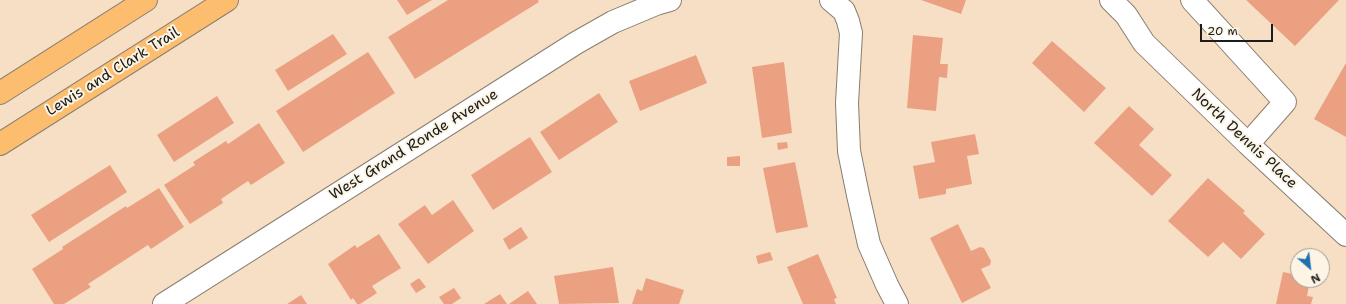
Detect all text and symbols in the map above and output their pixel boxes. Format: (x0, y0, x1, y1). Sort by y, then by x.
scale bar (1202, 16, 1275, 42)
text: 20 m (1207, 23, 1238, 39)
street label: Lewis and Clark Trail (43, 24, 183, 120)
street label: North Dennis Place (1187, 85, 1301, 193)
street label: West Grand Ronde Avenue (326, 86, 502, 204)
north arrow (1290, 248, 1330, 288)
text: N (1308, 269, 1323, 287)

